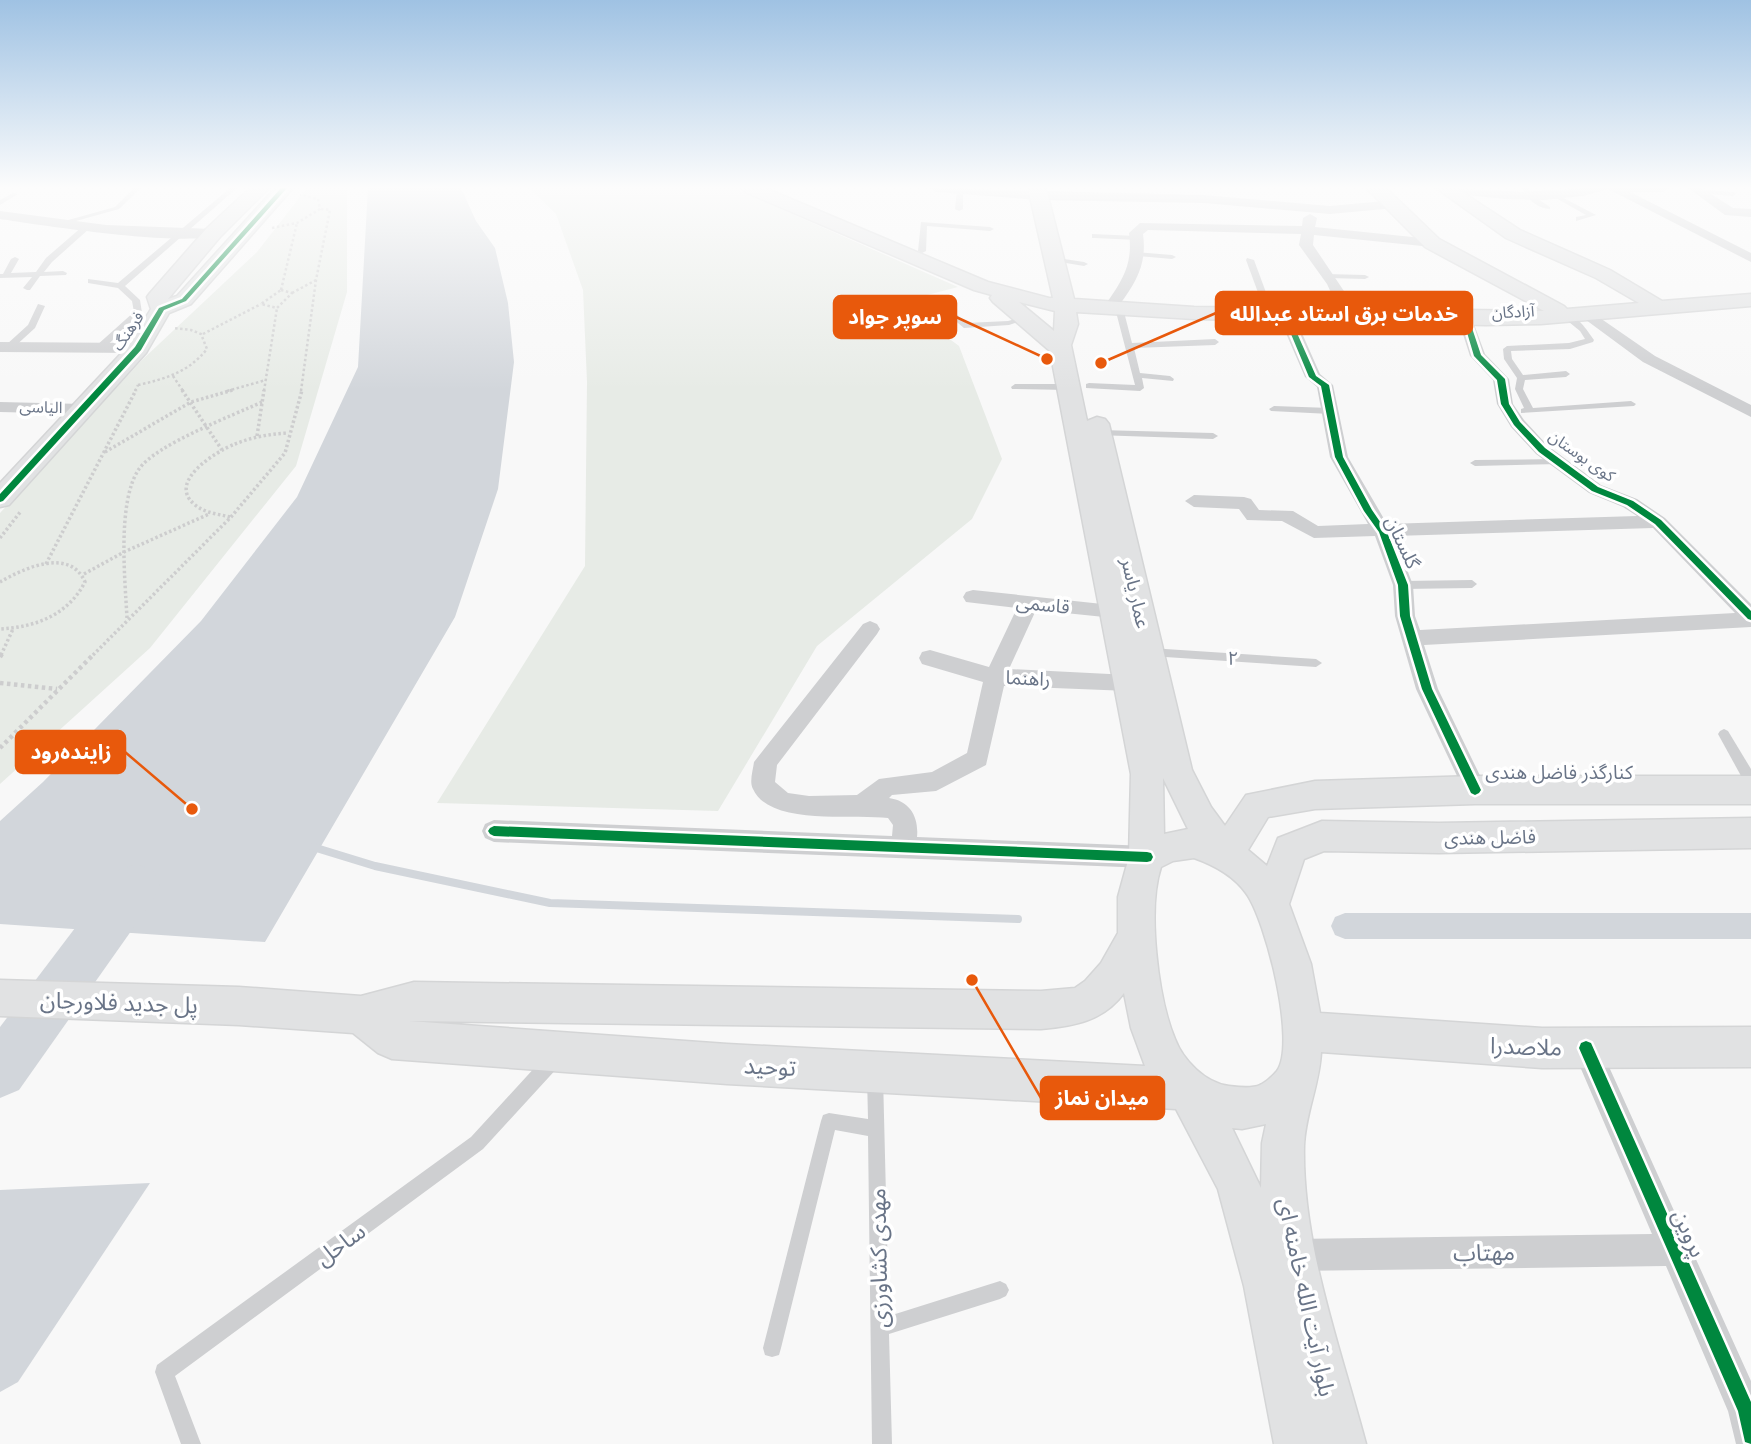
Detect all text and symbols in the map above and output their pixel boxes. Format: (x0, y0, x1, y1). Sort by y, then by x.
callout: خدمات برق استاد عبدالله (1216, 292, 1472, 334)
callout: سوپر جواد (834, 296, 956, 338)
text: خدمات برق استاد عبدالله (1230, 301, 1458, 326)
street label: آزادگان (1491, 301, 1536, 323)
text: سوپر جواد (848, 304, 942, 331)
street label: فرهنگ (108, 308, 148, 354)
street label: الیاسی (19, 397, 63, 417)
street label: کوی بوستان (1545, 426, 1619, 486)
street label: گلستان (1381, 512, 1425, 573)
street label: عمار یاسر (1116, 555, 1155, 631)
street label: قاسمی (1015, 590, 1071, 619)
street label: ۲ (1227, 647, 1239, 669)
street label: راهنما (1005, 666, 1051, 691)
callout: زاینده‌رود (16, 731, 125, 773)
text: زاینده‌رود (30, 739, 112, 764)
street label: کنارگذر فاضل هندی (1485, 761, 1634, 784)
street label: فاضل هندی (1444, 825, 1536, 850)
street label: پل جدید فلاورجان (39, 986, 199, 1020)
street label: ملاصدرا (1489, 1031, 1563, 1062)
street label: توحید (743, 1051, 797, 1082)
callout: میدان نماز (1041, 1077, 1164, 1119)
text: میدان نماز (1054, 1085, 1149, 1110)
street label: مهدی کشاورزی (863, 1188, 894, 1328)
street label: بلوار آیت الله خامنه ای (1272, 1195, 1341, 1399)
street label: پروین (1666, 1205, 1712, 1262)
street label: ساحل (310, 1217, 370, 1271)
street label: مهتاب (1453, 1238, 1515, 1266)

